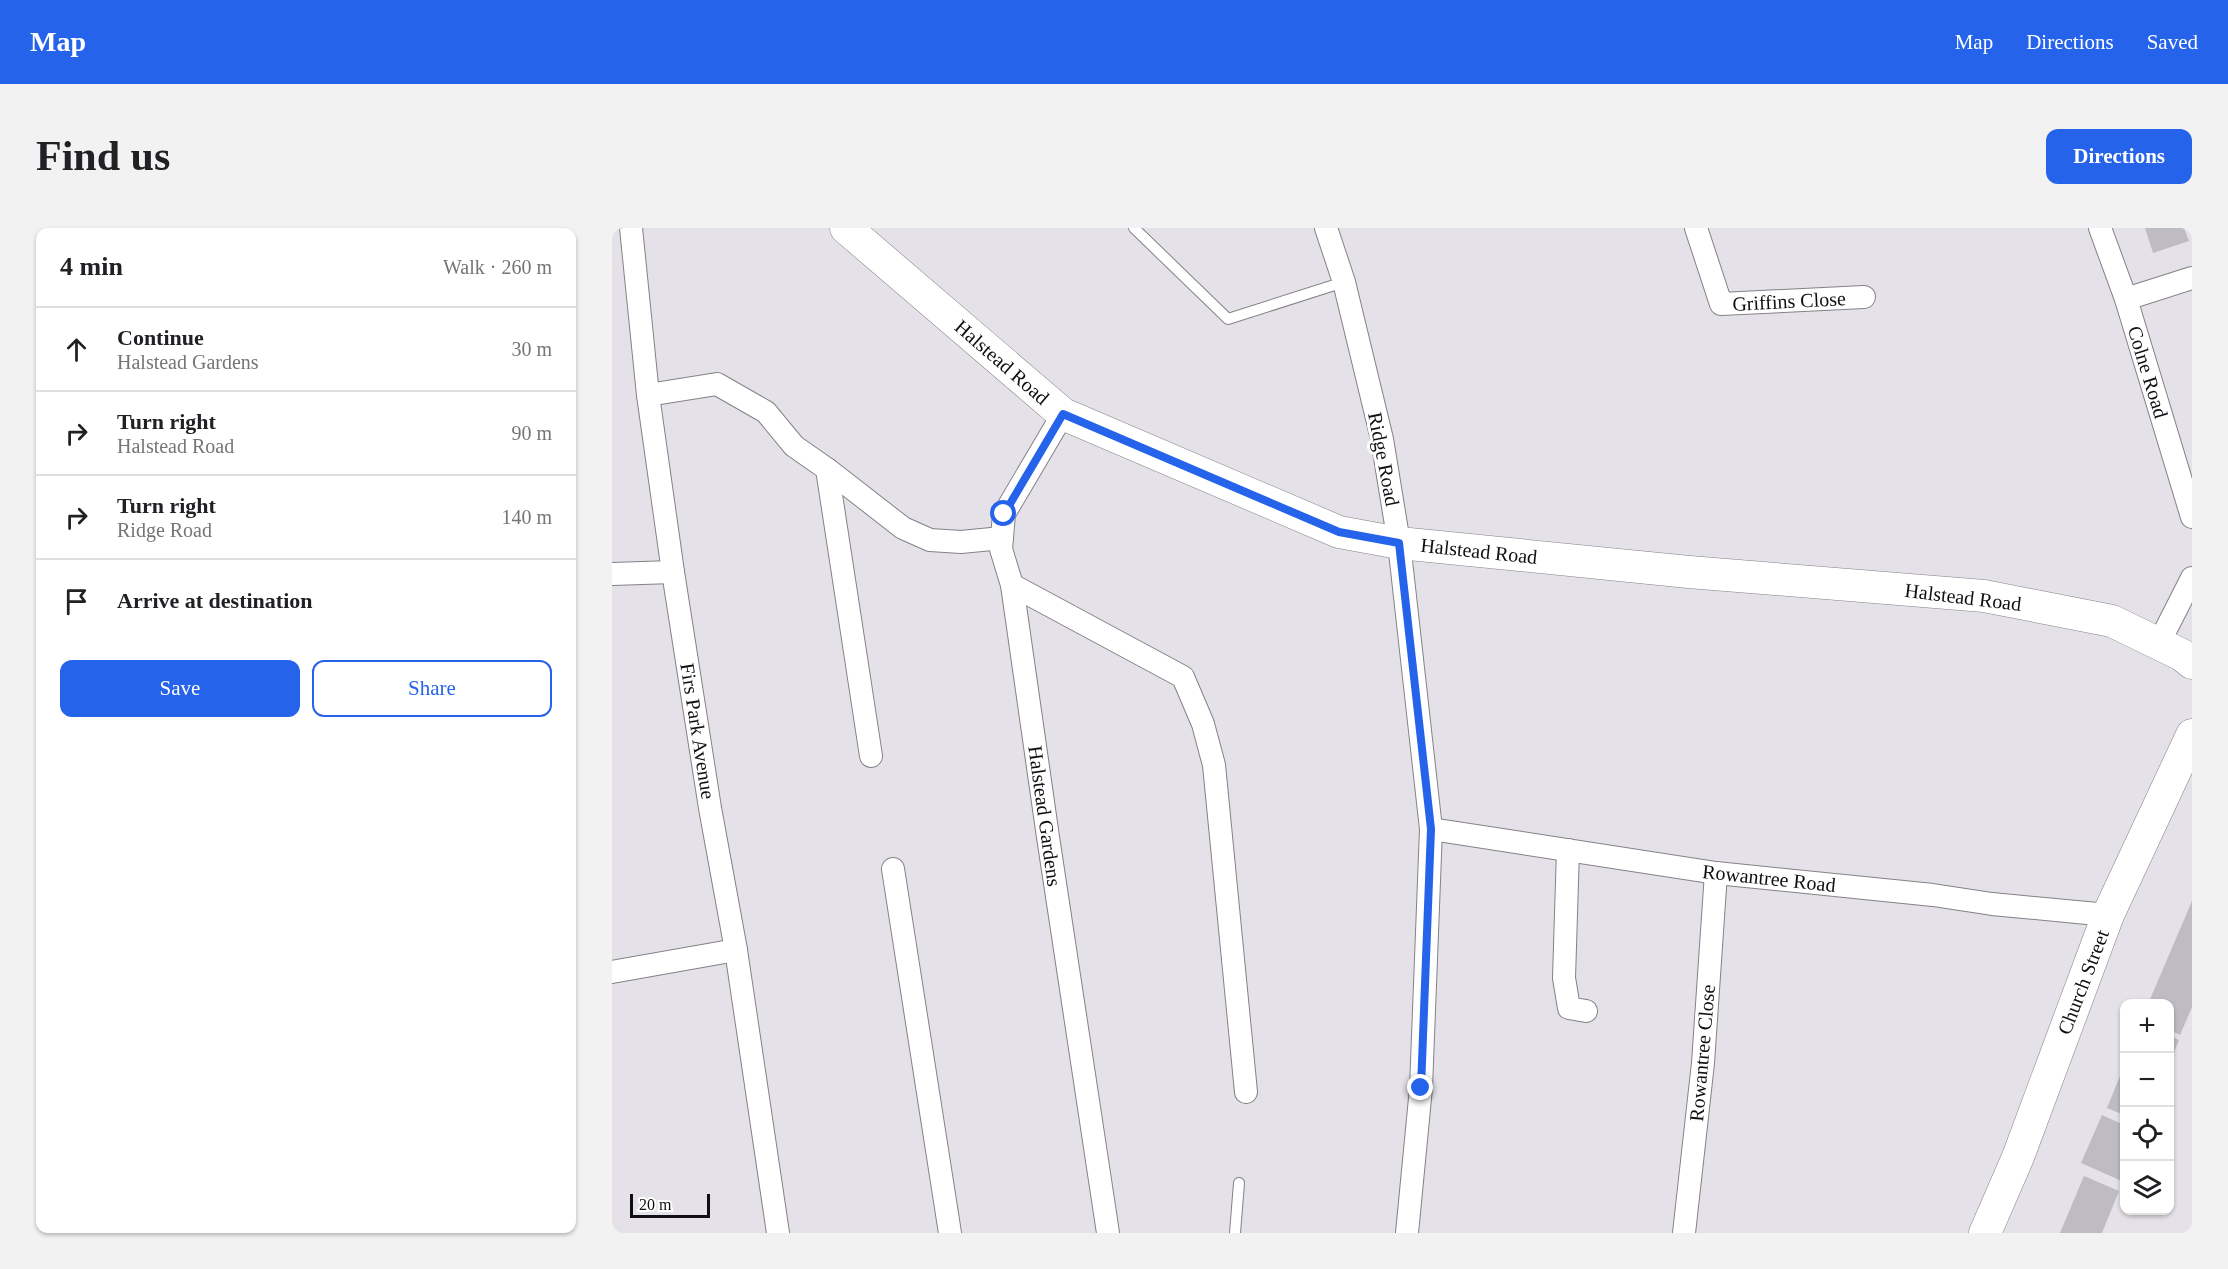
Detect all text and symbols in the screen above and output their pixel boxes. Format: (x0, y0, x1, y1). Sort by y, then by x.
text: Map (30, 26, 86, 57)
text: Map (1955, 30, 1993, 54)
text: Directions (2026, 30, 2114, 54)
text: Saved (2147, 30, 2198, 54)
button: Directions (2046, 129, 2192, 184)
text: Find us (36, 133, 170, 179)
text: 4 min (60, 252, 123, 281)
text: Walk · 260 m (443, 256, 552, 278)
street label: Griffins Close (1732, 287, 1846, 315)
street label: Halstead Road (951, 315, 1053, 409)
street label: Colne Road (2124, 323, 2172, 421)
text: Continue (117, 325, 204, 350)
icon: ahead (60, 333, 93, 366)
text: 30 m (511, 338, 552, 360)
text: Halstead Gardens (117, 351, 259, 373)
text: Turn right (117, 409, 216, 434)
street label: Ridge Road (1363, 410, 1404, 508)
icon: right (60, 417, 93, 450)
text: 90 m (511, 422, 552, 444)
text: Halstead Road (117, 435, 234, 457)
text: Turn right (117, 493, 216, 518)
route start (990, 500, 1016, 526)
icon: right (60, 501, 93, 534)
text: 140 m (501, 506, 552, 528)
text: Ridge Road (117, 519, 212, 541)
street label: Halstead Road (1420, 534, 1538, 568)
street label: Halstead Road (1904, 579, 2022, 615)
icon: arrive (60, 585, 93, 618)
text: Arrive at destination (117, 588, 313, 613)
button: Save (60, 660, 300, 717)
button: Share (312, 660, 552, 717)
street label: Firs Park Avenue (676, 661, 720, 801)
street label: Halstead Gardens (1024, 744, 1066, 888)
street label: Rowantree Road (1701, 860, 1837, 896)
street label: Church Street (2053, 926, 2113, 1038)
street label: Rowantree Close (1685, 984, 1719, 1122)
map controls (2120, 999, 2174, 1215)
button: + (2120, 999, 2174, 1053)
button: − (2120, 1053, 2174, 1107)
route end (1407, 1074, 1433, 1100)
button: locate (2120, 1107, 2174, 1161)
button: layers (2120, 1161, 2174, 1215)
scale bar (630, 1191, 710, 1218)
text: 20 m (639, 1196, 671, 1213)

